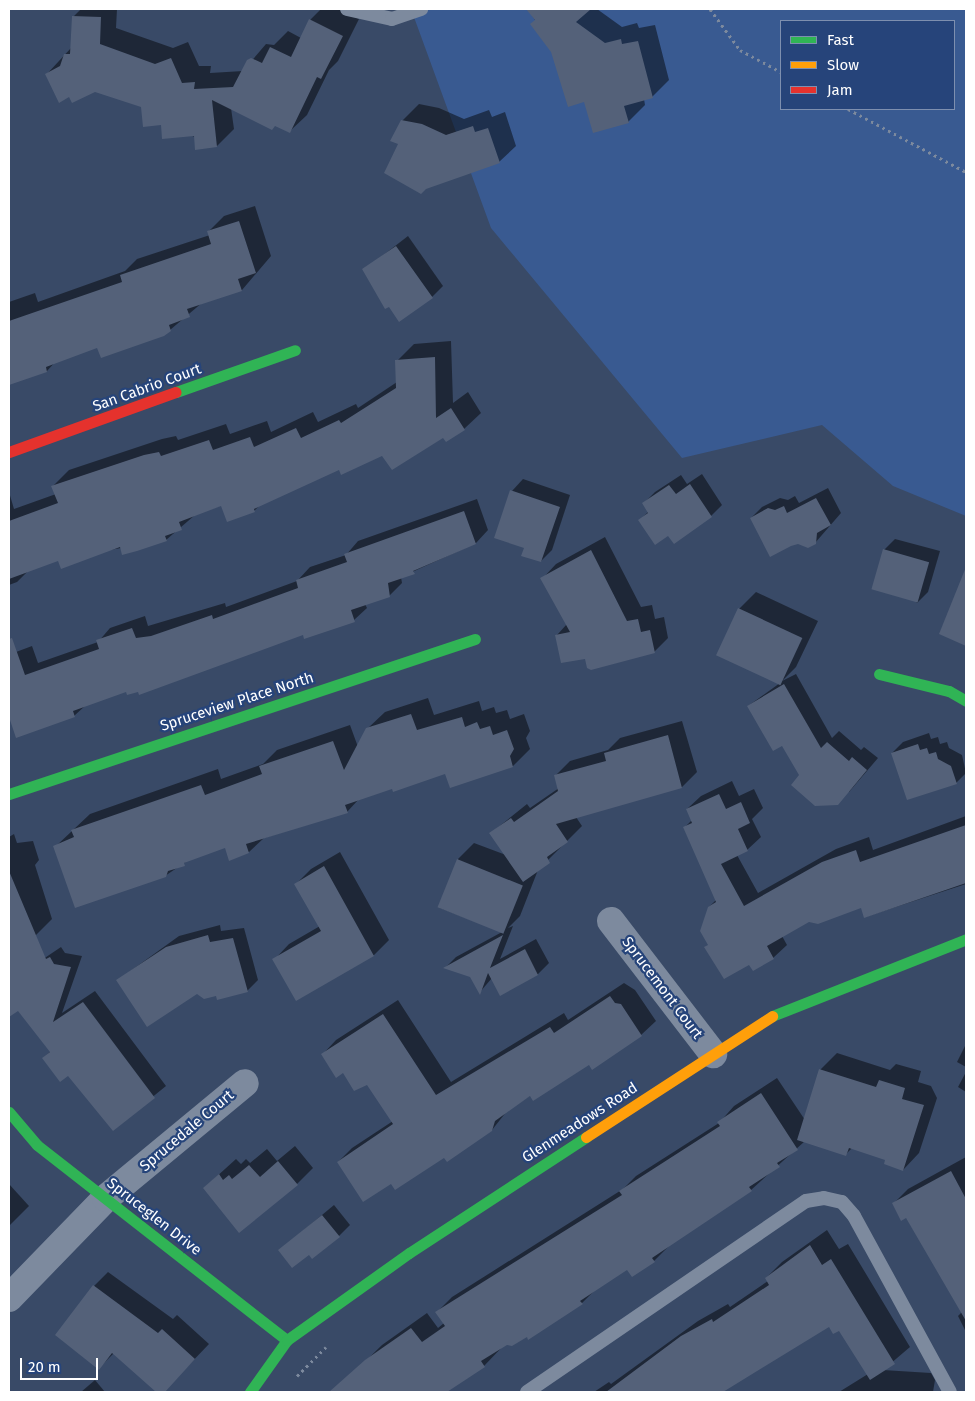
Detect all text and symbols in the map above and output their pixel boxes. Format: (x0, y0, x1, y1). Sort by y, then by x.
legend (780, 20, 955, 110)
text: Fast (827, 31, 854, 49)
text: Slow (827, 56, 859, 74)
text: Jam (827, 81, 853, 99)
street label: San Cabrio Court (90, 360, 204, 416)
street label: Spruceview Place North (158, 669, 316, 735)
street label: Sprucemont Court (618, 933, 706, 1043)
street label: Glenmeadows Road (519, 1079, 641, 1167)
street label: Sprucedale Court (136, 1087, 238, 1175)
street label: Spruceglen Drive (103, 1175, 205, 1259)
scale bar (22, 1348, 100, 1380)
text: 20 m (28, 1358, 61, 1376)

